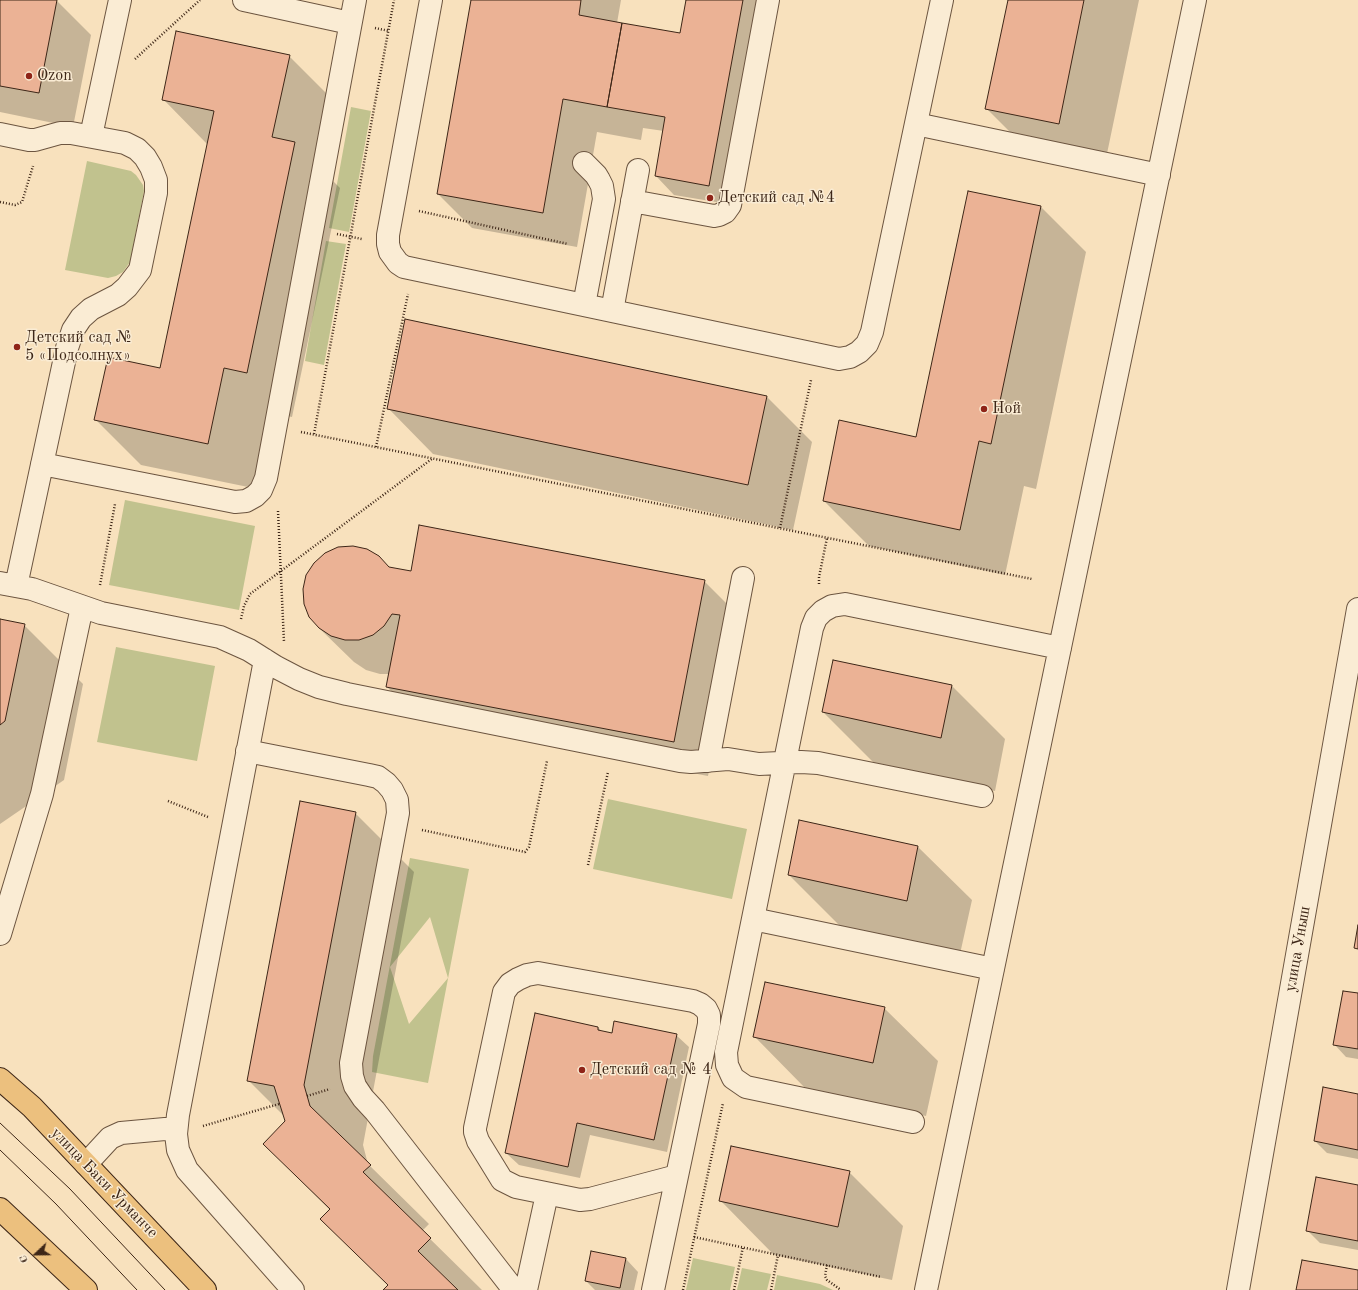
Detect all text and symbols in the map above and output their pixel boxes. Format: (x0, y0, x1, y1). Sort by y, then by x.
place label: Ozon (37, 66, 72, 86)
marker: Ozon (24, 71, 34, 81)
place label: Детский сад №4 (718, 188, 835, 208)
marker: Детский сад №4 (705, 193, 715, 203)
place label: Детский сад № 5 «Подсолнух» (25, 328, 133, 366)
marker: Детский сад № 5 «Подсолнух» (12, 342, 22, 352)
place label: Ной (992, 399, 1021, 419)
marker: Ной (979, 404, 989, 414)
street label: улица Уныш (1281, 904, 1315, 994)
place label: Детский сад № 4 (590, 1060, 712, 1080)
marker: Детский сад № 4 (577, 1065, 587, 1075)
street label: улица Баки Урманче (46, 1124, 162, 1242)
north arrow (16, 1234, 56, 1274)
text: С (18, 1253, 31, 1264)

